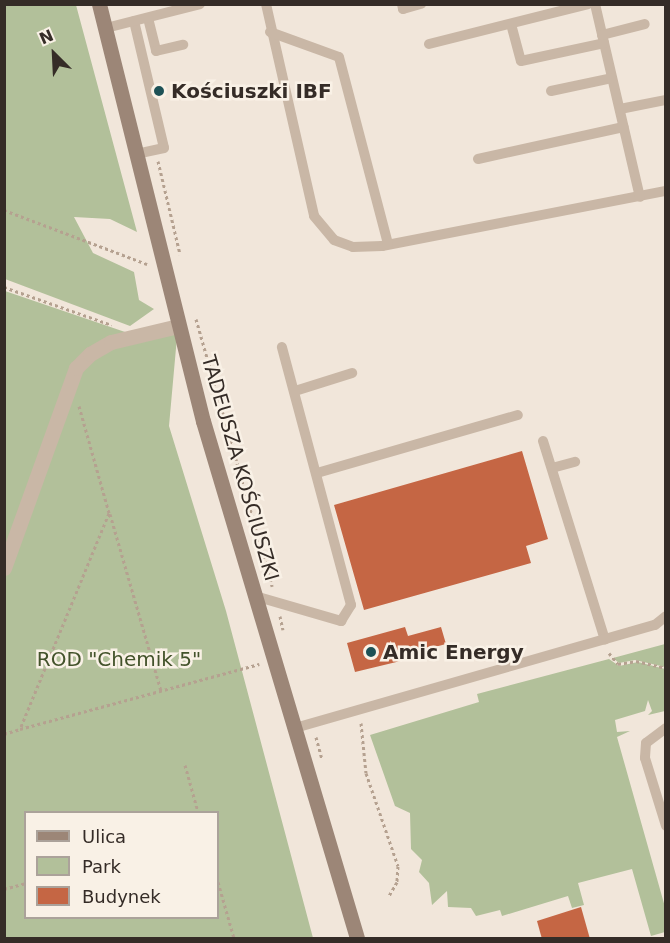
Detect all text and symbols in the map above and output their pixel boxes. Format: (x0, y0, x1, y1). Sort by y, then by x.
north arrow (24, 24, 84, 84)
text: N (36, 26, 56, 49)
place label: Kościuszki IBF (171, 79, 332, 103)
marker: Kościuszki IBF (152, 84, 166, 98)
street label: TADEUSZA KOŚCIUSZKI (196, 352, 284, 584)
place label: Amic Energy (383, 640, 524, 664)
marker: Amic Energy (364, 645, 378, 659)
park label: ROD "Chemik 5" (37, 647, 201, 671)
legend (24, 811, 219, 919)
text: Ulica (82, 826, 126, 847)
text: Park (82, 856, 121, 877)
text: Budynek (82, 886, 161, 907)

